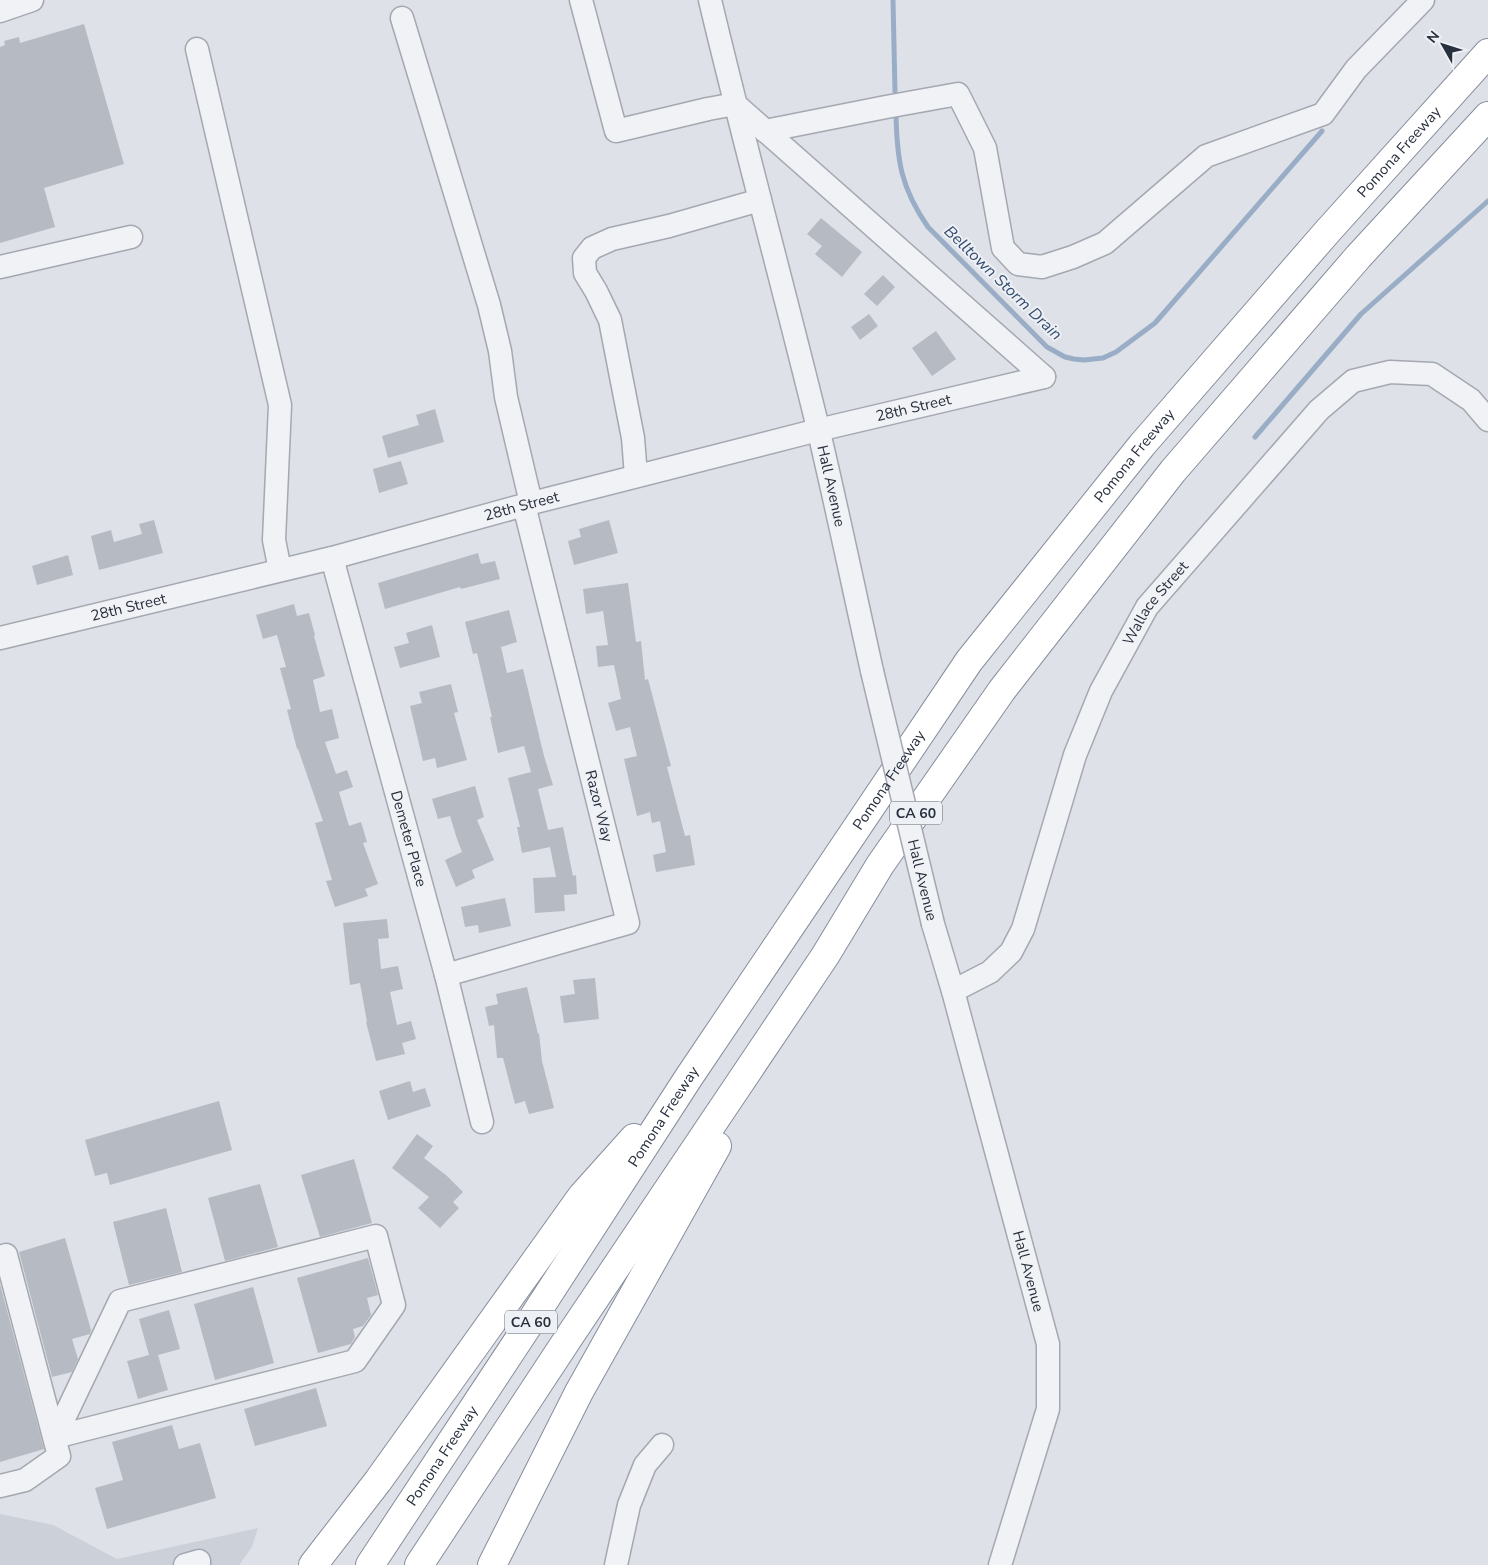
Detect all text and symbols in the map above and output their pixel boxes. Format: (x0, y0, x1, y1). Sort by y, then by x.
north arrow (1418, 20, 1468, 70)
text: N (1423, 27, 1444, 47)
street label: Pomona Freeway (1353, 102, 1446, 202)
water label: Belltown Storm Drain (939, 221, 1067, 345)
street label: 28th Street (874, 389, 954, 426)
street label: Pomona Freeway (1090, 404, 1179, 507)
street label: Hall Avenue (812, 443, 850, 529)
street label: 28th Street (482, 486, 562, 526)
street label: Wallace Street (1118, 556, 1193, 649)
street label: 28th Street (89, 588, 169, 626)
street label: Pomona Freeway (848, 726, 930, 834)
street label: Razor Way (580, 768, 618, 844)
street label: Demeter Place (386, 788, 431, 889)
road number: CA 60 (890, 801, 942, 824)
street label: Hall Avenue (903, 837, 942, 923)
street label: Pomona Freeway (623, 1062, 704, 1171)
street label: Hall Avenue (1008, 1228, 1049, 1314)
road number: CA 60 (505, 1310, 557, 1334)
street label: Pomona Freeway (402, 1401, 483, 1510)

